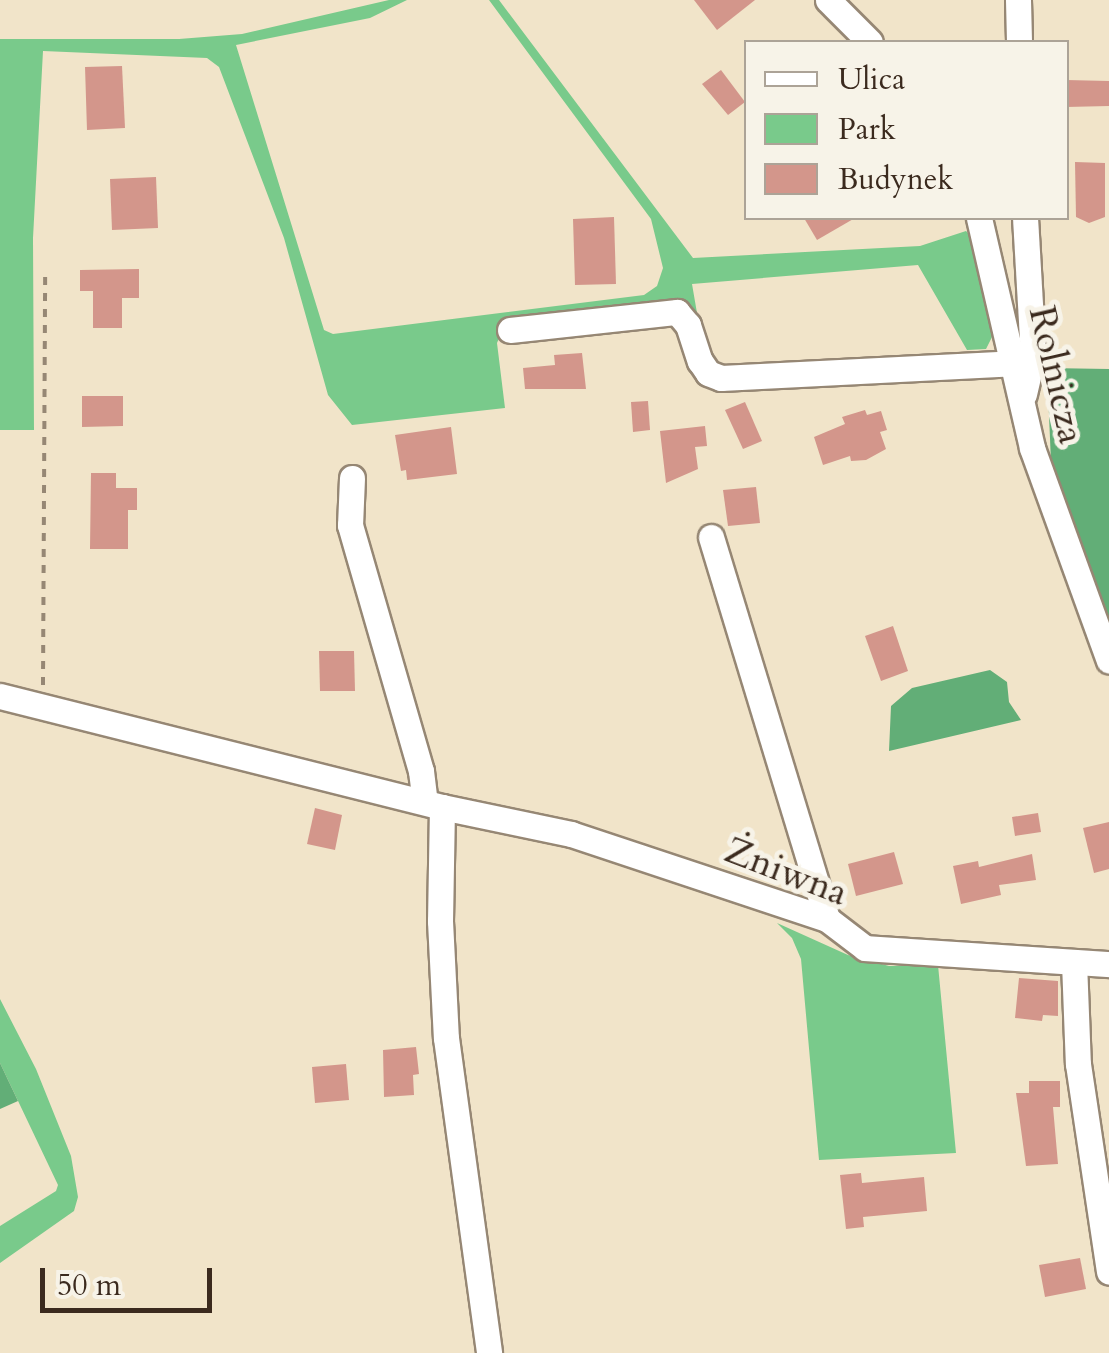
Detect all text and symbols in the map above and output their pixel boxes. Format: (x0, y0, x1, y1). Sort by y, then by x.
legend (744, 40, 1069, 220)
text: Ulica (838, 59, 905, 100)
text: Park (838, 109, 896, 150)
text: Budynek (838, 159, 953, 200)
street label: Rolnicza (1018, 302, 1094, 448)
street label: Żniwna (718, 828, 854, 916)
scale bar (45, 1248, 218, 1310)
text: 50 m (57, 1265, 121, 1306)

